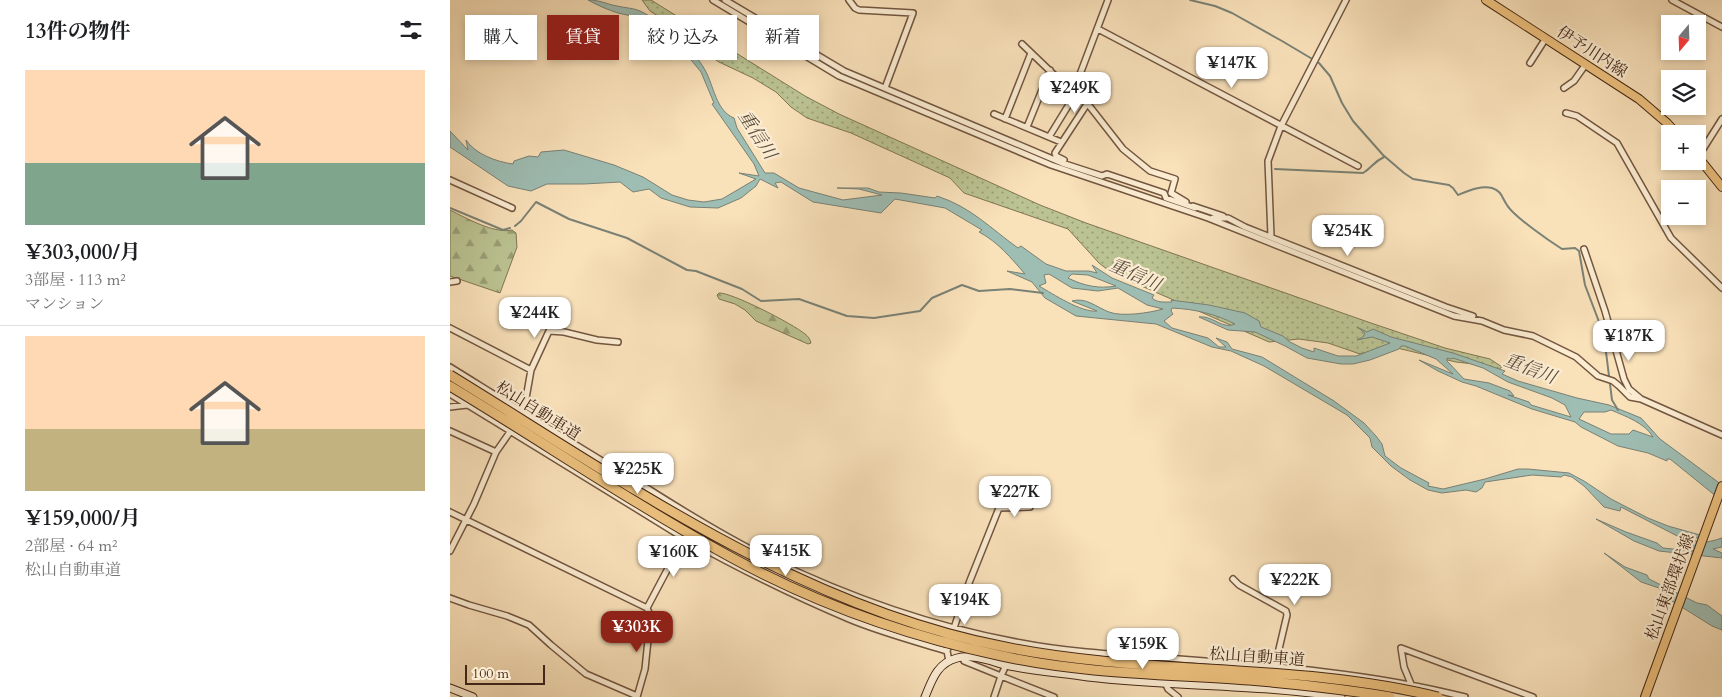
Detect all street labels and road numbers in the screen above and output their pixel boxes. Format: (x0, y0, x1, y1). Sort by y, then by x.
street label: 伊予川内線 (1552, 21, 1632, 83)
street label: 松山自動車道 (491, 376, 585, 446)
street label: 松山東部環状線 (1641, 531, 1699, 643)
street label: 松山自動車道 (1208, 643, 1306, 671)

